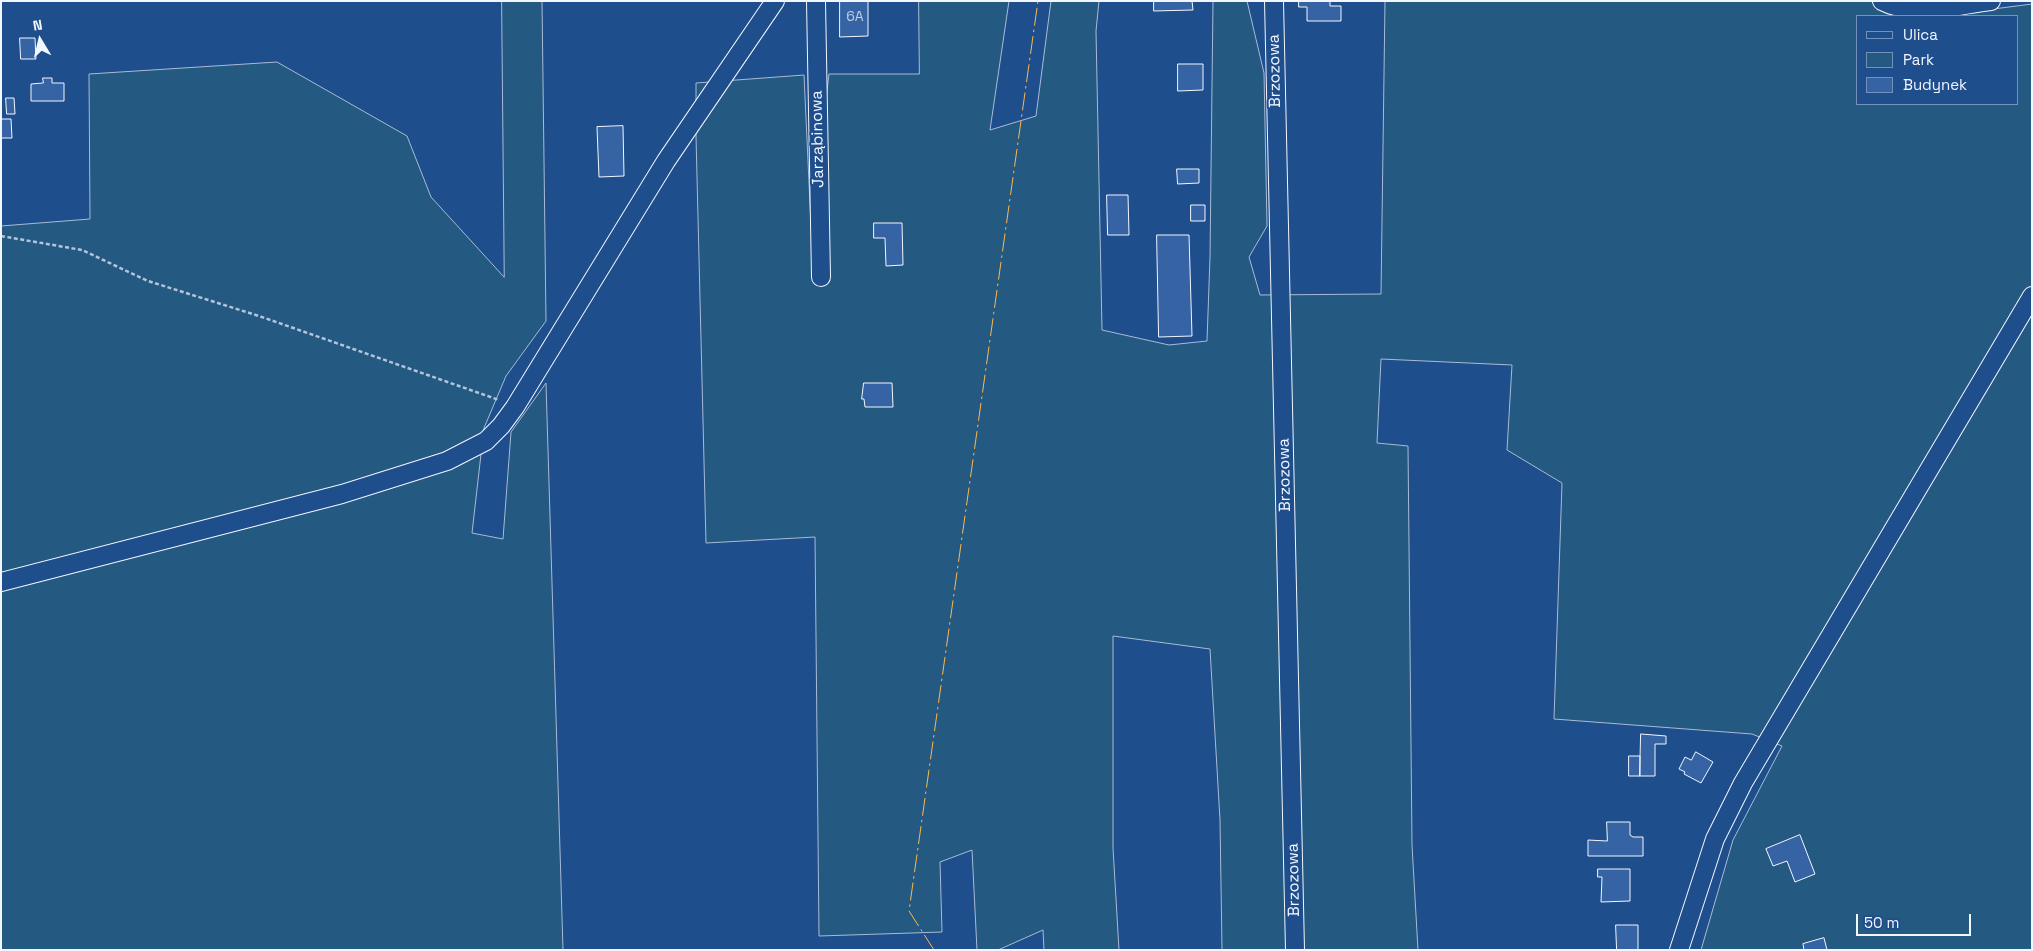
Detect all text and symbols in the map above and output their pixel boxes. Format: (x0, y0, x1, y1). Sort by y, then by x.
house number: 6A (846, 9, 864, 25)
north arrow (15, 15, 65, 65)
legend (1856, 15, 2018, 105)
text: N (32, 16, 44, 35)
text: Ulica (1903, 25, 1938, 44)
street label: Brzozowa (1265, 34, 1285, 108)
text: Park (1903, 50, 1934, 69)
text: Budynek (1903, 75, 1967, 94)
street label: Jarząbinowa (808, 90, 828, 188)
street label: Brzozowa (1275, 438, 1295, 512)
street label: Brzozowa (1284, 843, 1304, 917)
scale bar (1858, 904, 1973, 936)
text: 50 m (1864, 913, 1899, 932)

